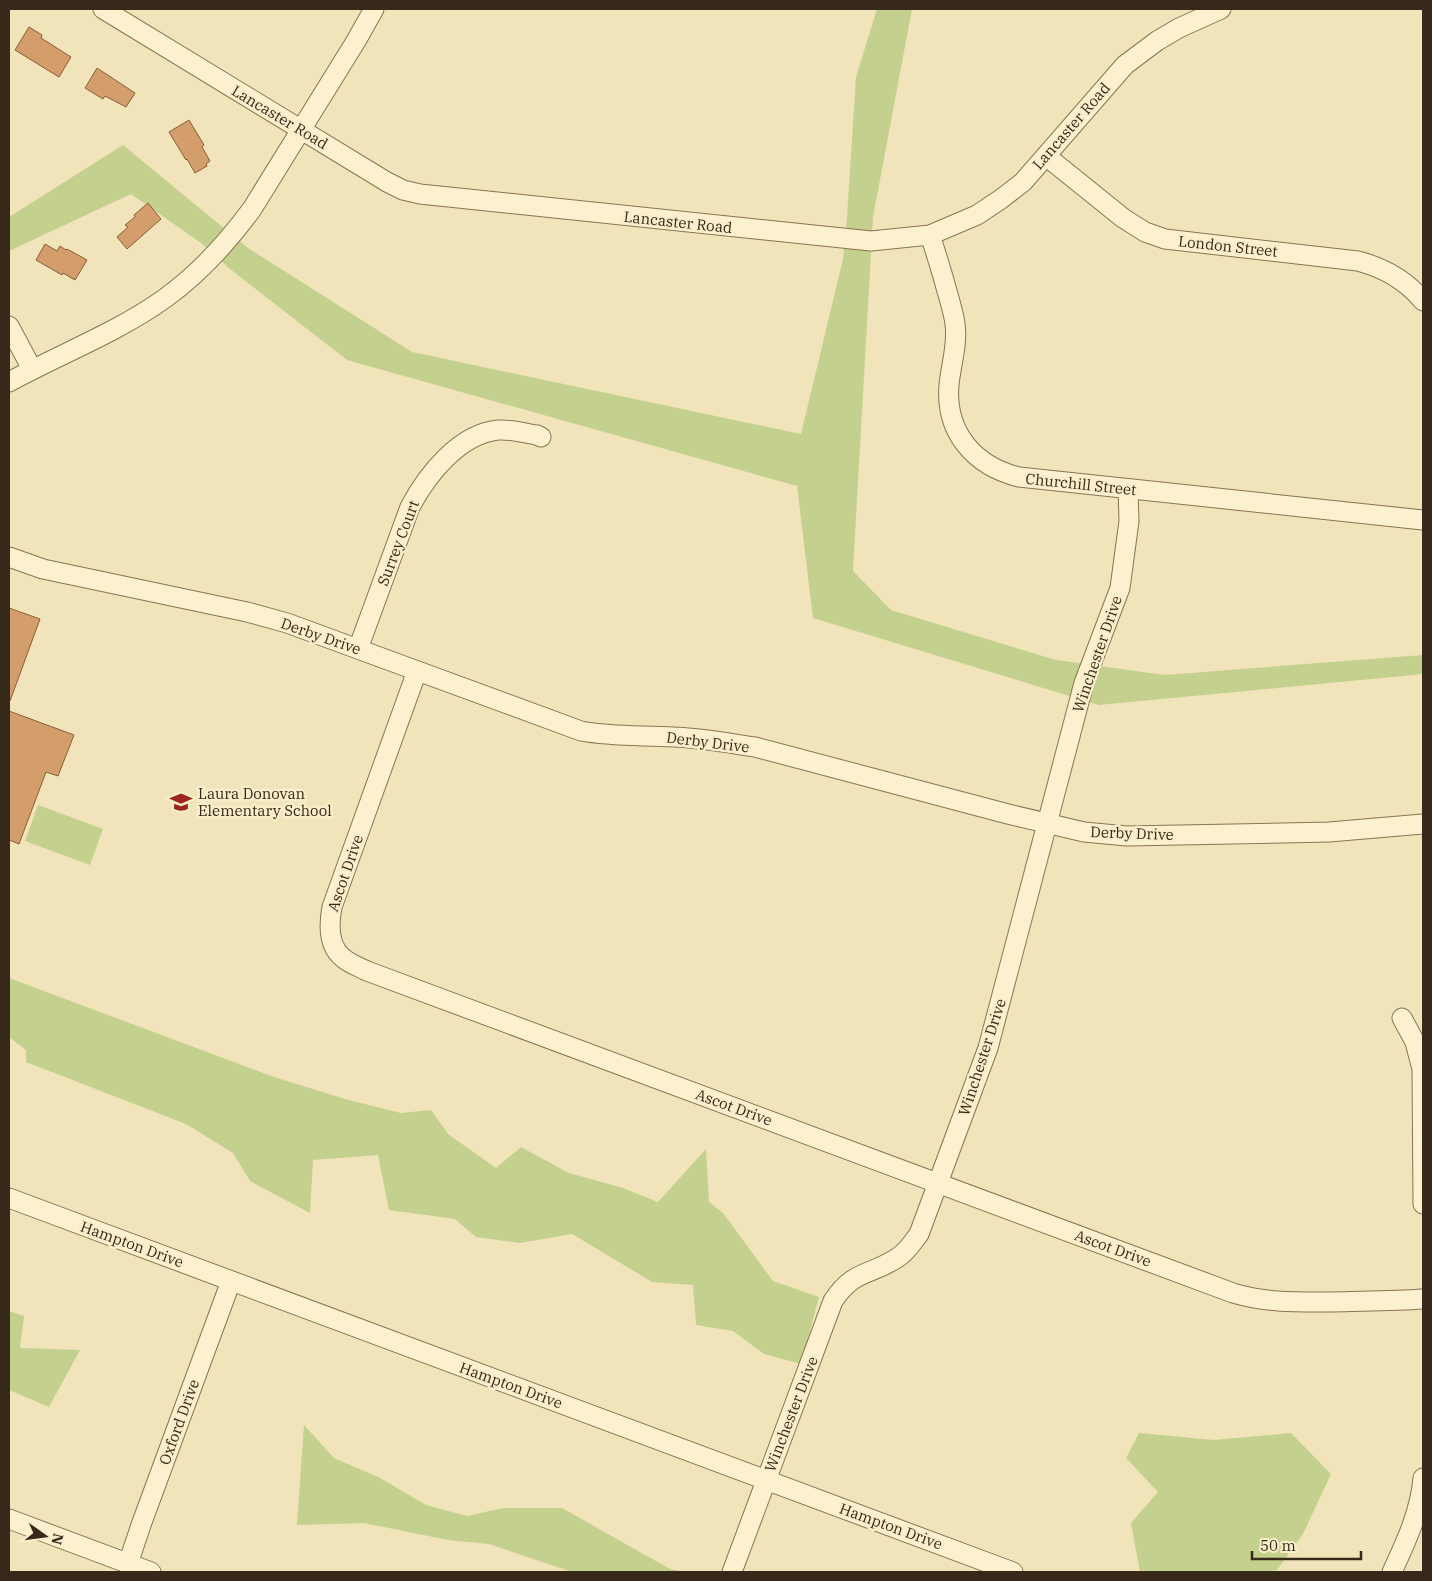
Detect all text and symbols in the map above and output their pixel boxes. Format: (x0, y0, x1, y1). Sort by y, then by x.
street label: Lancaster Road (1028, 79, 1114, 173)
street label: Lancaster Road (228, 81, 332, 153)
street label: Lancaster Road (623, 207, 733, 237)
street label: London Street (1177, 231, 1279, 261)
street label: Churchill Street (1025, 469, 1137, 499)
street label: Surrey Court (373, 497, 423, 589)
street label: Winchester Drive (1068, 593, 1126, 715)
street label: Derby Drive (278, 613, 364, 659)
street label: Derby Drive (665, 727, 751, 757)
place label: Laura Donovan Elementary School (198, 784, 332, 820)
school or university icon: Laura Donovan Elementary School (168, 789, 194, 815)
street label: Derby Drive (1090, 822, 1174, 844)
street label: Ascot Drive (323, 832, 367, 914)
street label: Winchester Drive (954, 996, 1010, 1118)
street label: Ascot Drive (693, 1084, 775, 1130)
street label: Hampton Drive (78, 1217, 186, 1271)
street label: Ascot Drive (1072, 1225, 1154, 1271)
street label: Winchester Drive (760, 1354, 822, 1474)
street label: Hampton Drive (457, 1358, 565, 1412)
street label: Oxford Drive (155, 1377, 203, 1467)
street label: Hampton Drive (837, 1499, 945, 1553)
north arrow (20, 1511, 70, 1561)
scale bar (1252, 1528, 1361, 1560)
text: N (48, 1532, 68, 1547)
text: 50 m (1260, 1536, 1296, 1555)

